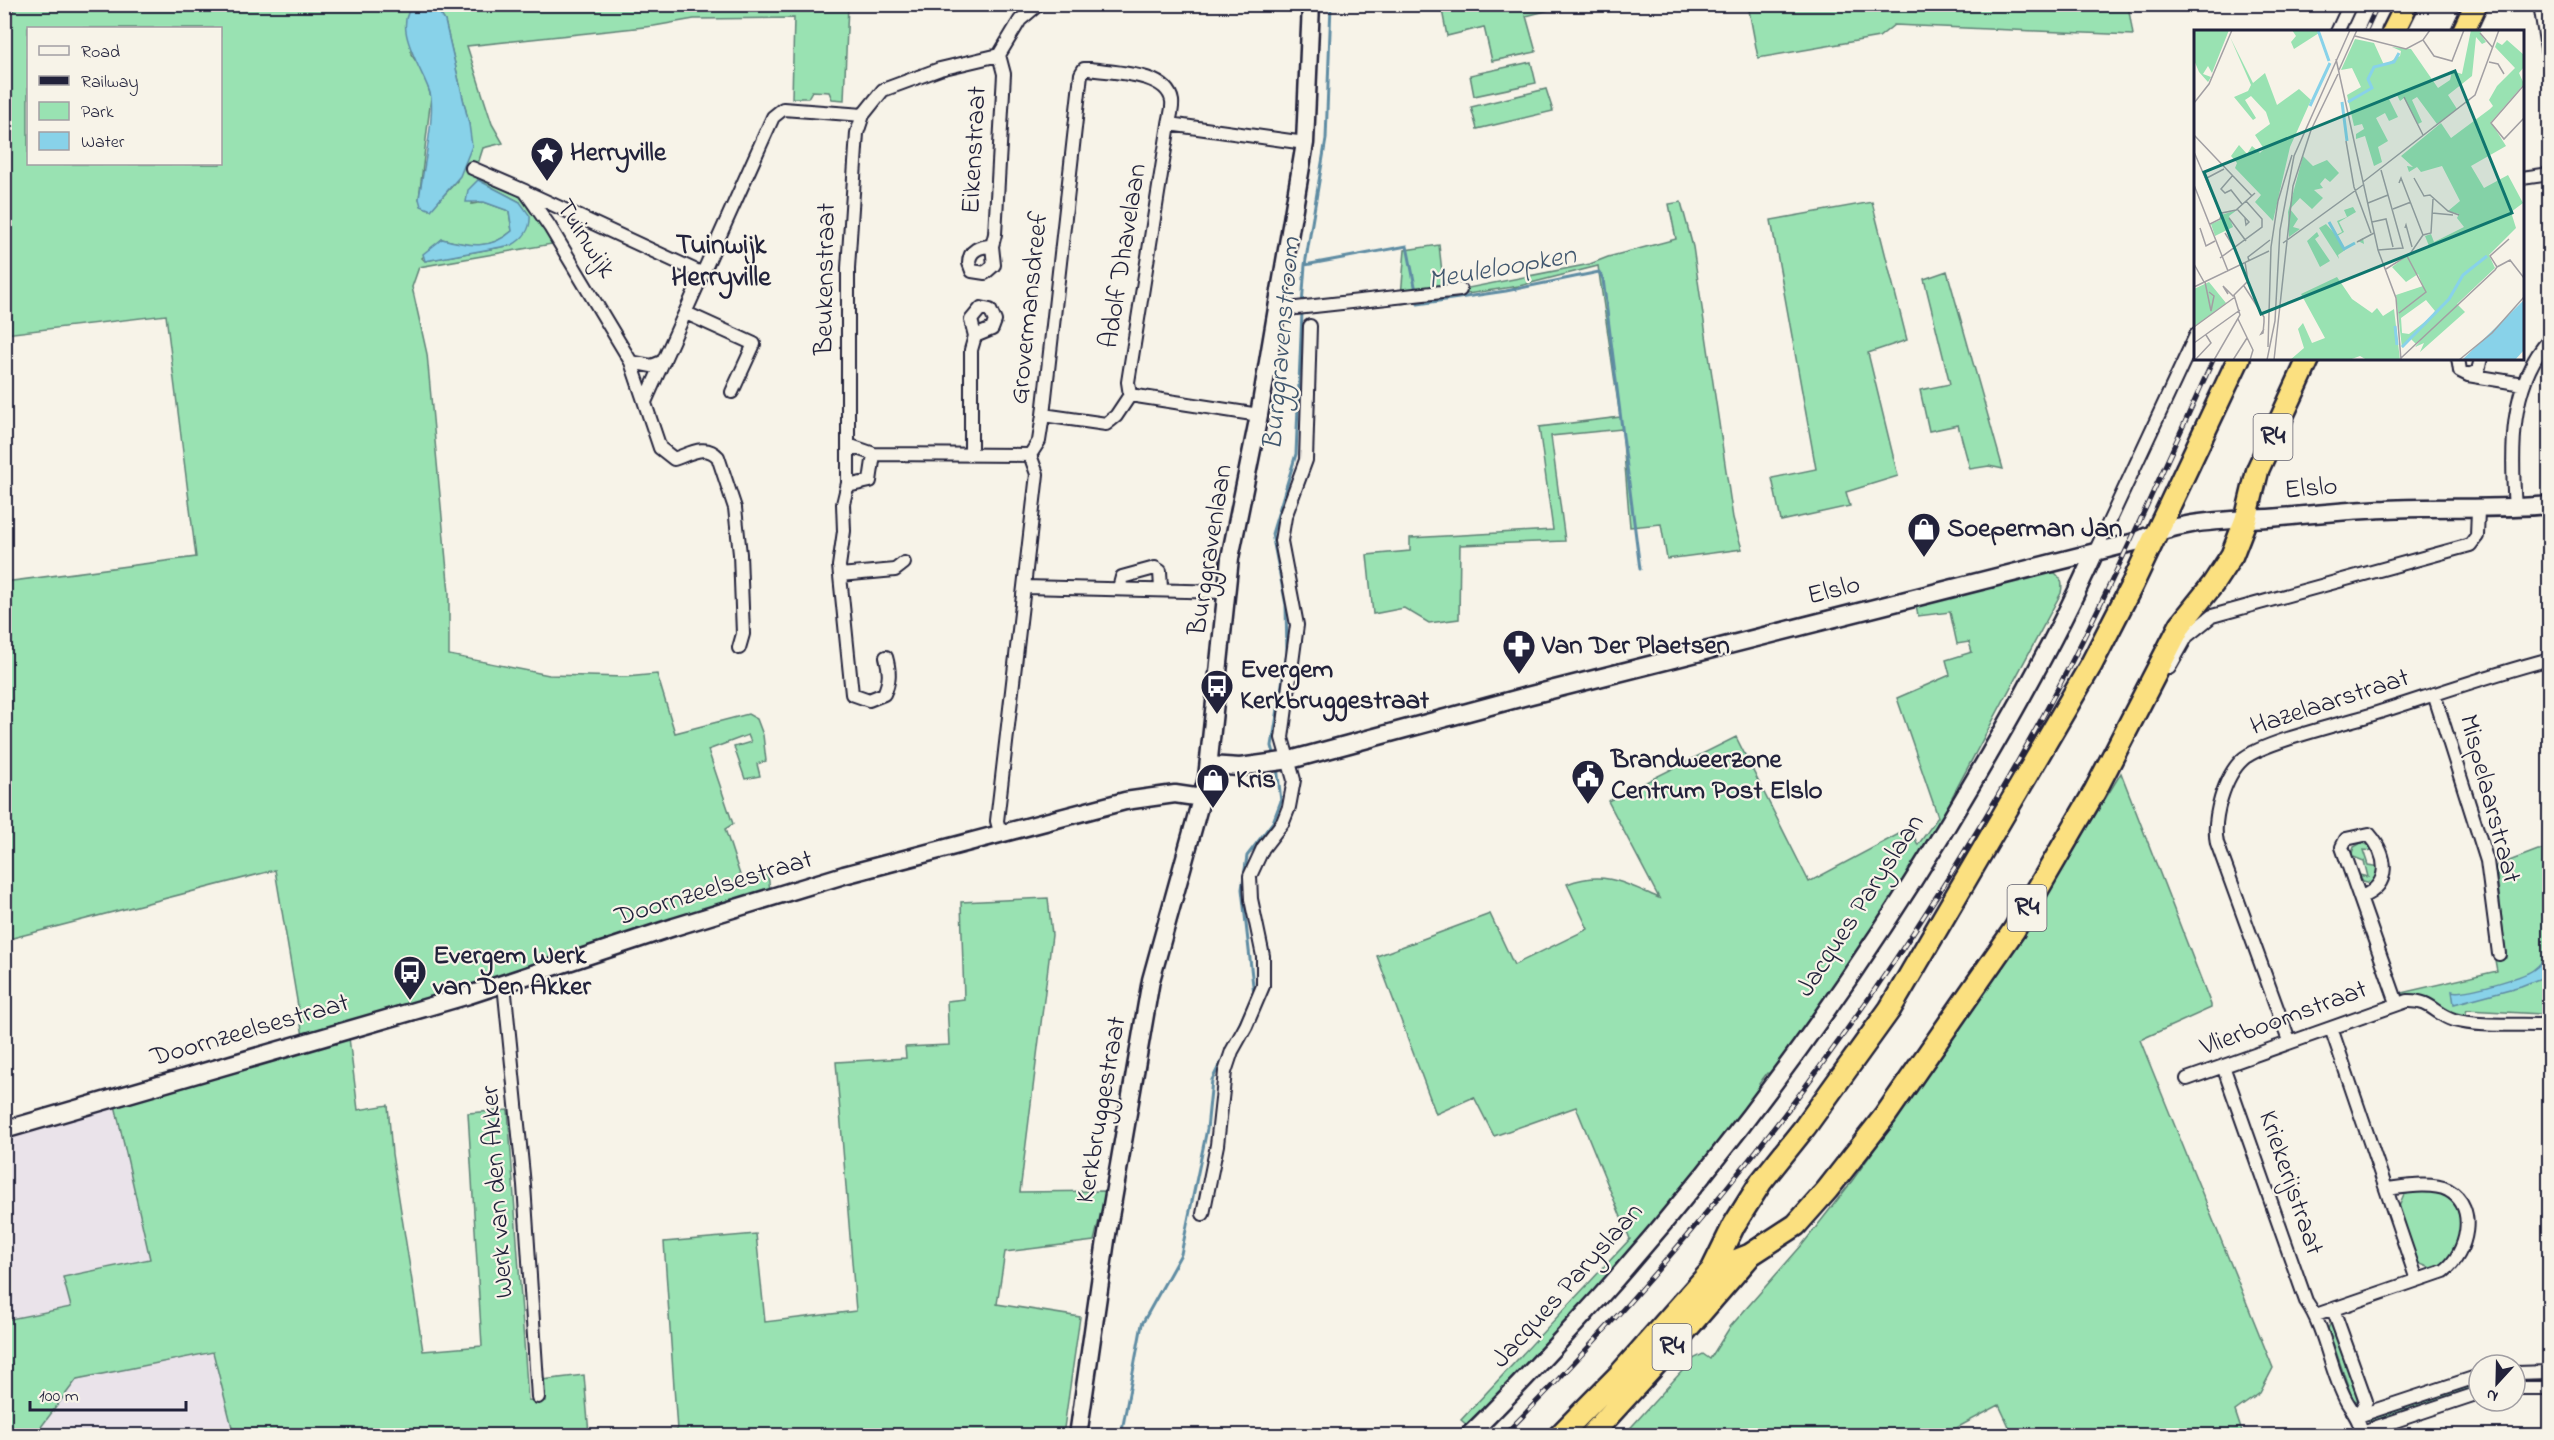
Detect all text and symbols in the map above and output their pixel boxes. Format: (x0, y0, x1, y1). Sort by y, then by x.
legend (27, 27, 222, 165)
inset map (2194, 30, 2524, 360)
text: Road (81, 40, 120, 66)
text: Railway (81, 70, 138, 96)
street label: Eikenstraat (952, 85, 998, 215)
text: Park (81, 100, 114, 126)
text: Water (81, 130, 125, 156)
place label: Herryville (570, 134, 667, 173)
place icon: Herryville (529, 135, 565, 182)
street label: Adolf Dhavelaan (1090, 161, 1158, 351)
street label: Tuinwijk (545, 192, 625, 286)
street label: Beukenstraat (805, 203, 847, 356)
street label: Grovermansdreef (1000, 209, 1060, 406)
district label: Tuinwijk Herryville (671, 226, 772, 299)
water label: Burggravenstroom (1253, 236, 1313, 452)
water label: Meuleloopken (1425, 236, 1580, 302)
road number: R4 (2254, 414, 2292, 460)
street label: Burggravenlaan (1178, 462, 1244, 639)
street label: Elslo (2283, 467, 2339, 511)
place label: Soeperman Jan (1947, 510, 2122, 549)
shop icon: Soeperman Jan (1906, 511, 1942, 558)
street label: Elslo (1803, 566, 1865, 616)
place label: Van Der Plaetsen (1541, 627, 1730, 666)
pharmacy icon: Van Der Plaetsen (1501, 628, 1537, 675)
place label: Evergem Kerkbruggestraat (1240, 651, 1430, 722)
street label: Hazelaarstraat (2245, 659, 2415, 747)
bus stop icon: Evergem Kerkbruggestraat (1199, 668, 1235, 715)
street label: Mispelaarstraat (2448, 710, 2530, 888)
place label: Brandweerzone Centrum Post Elslo (1609, 741, 1823, 811)
public building icon: Brandweerzone Centrum Post Elslo (1570, 758, 1606, 805)
place label: Kris (1236, 761, 1276, 800)
shop icon: Kris (1195, 762, 1231, 809)
street label: Jacques Paryslaan (1787, 807, 1935, 1005)
street label: Doornzeelsestraat (609, 840, 818, 938)
road number: R4 (2008, 885, 2046, 931)
place label: Evergem Werk van Den Akker (432, 937, 591, 1007)
bus stop icon: Evergem Werk van Den Akker (392, 954, 428, 1001)
street label: Vlierboomstraat (2194, 971, 2373, 1068)
street label: Doornzeelsestraat (145, 984, 354, 1078)
street label: Kerkbruggestraat (1066, 1013, 1138, 1207)
street label: Werk van den Akker (471, 1084, 525, 1300)
street label: Kriekerijstraat (2247, 1106, 2333, 1260)
street label: Jacques Paryslaan (1483, 1194, 1653, 1378)
road number: R4 (1652, 1324, 1692, 1370)
north arrow (2467, 1353, 2527, 1413)
scale bar (30, 1374, 186, 1412)
text: N (2482, 1382, 2502, 1408)
text: 100 m (39, 1384, 79, 1410)

